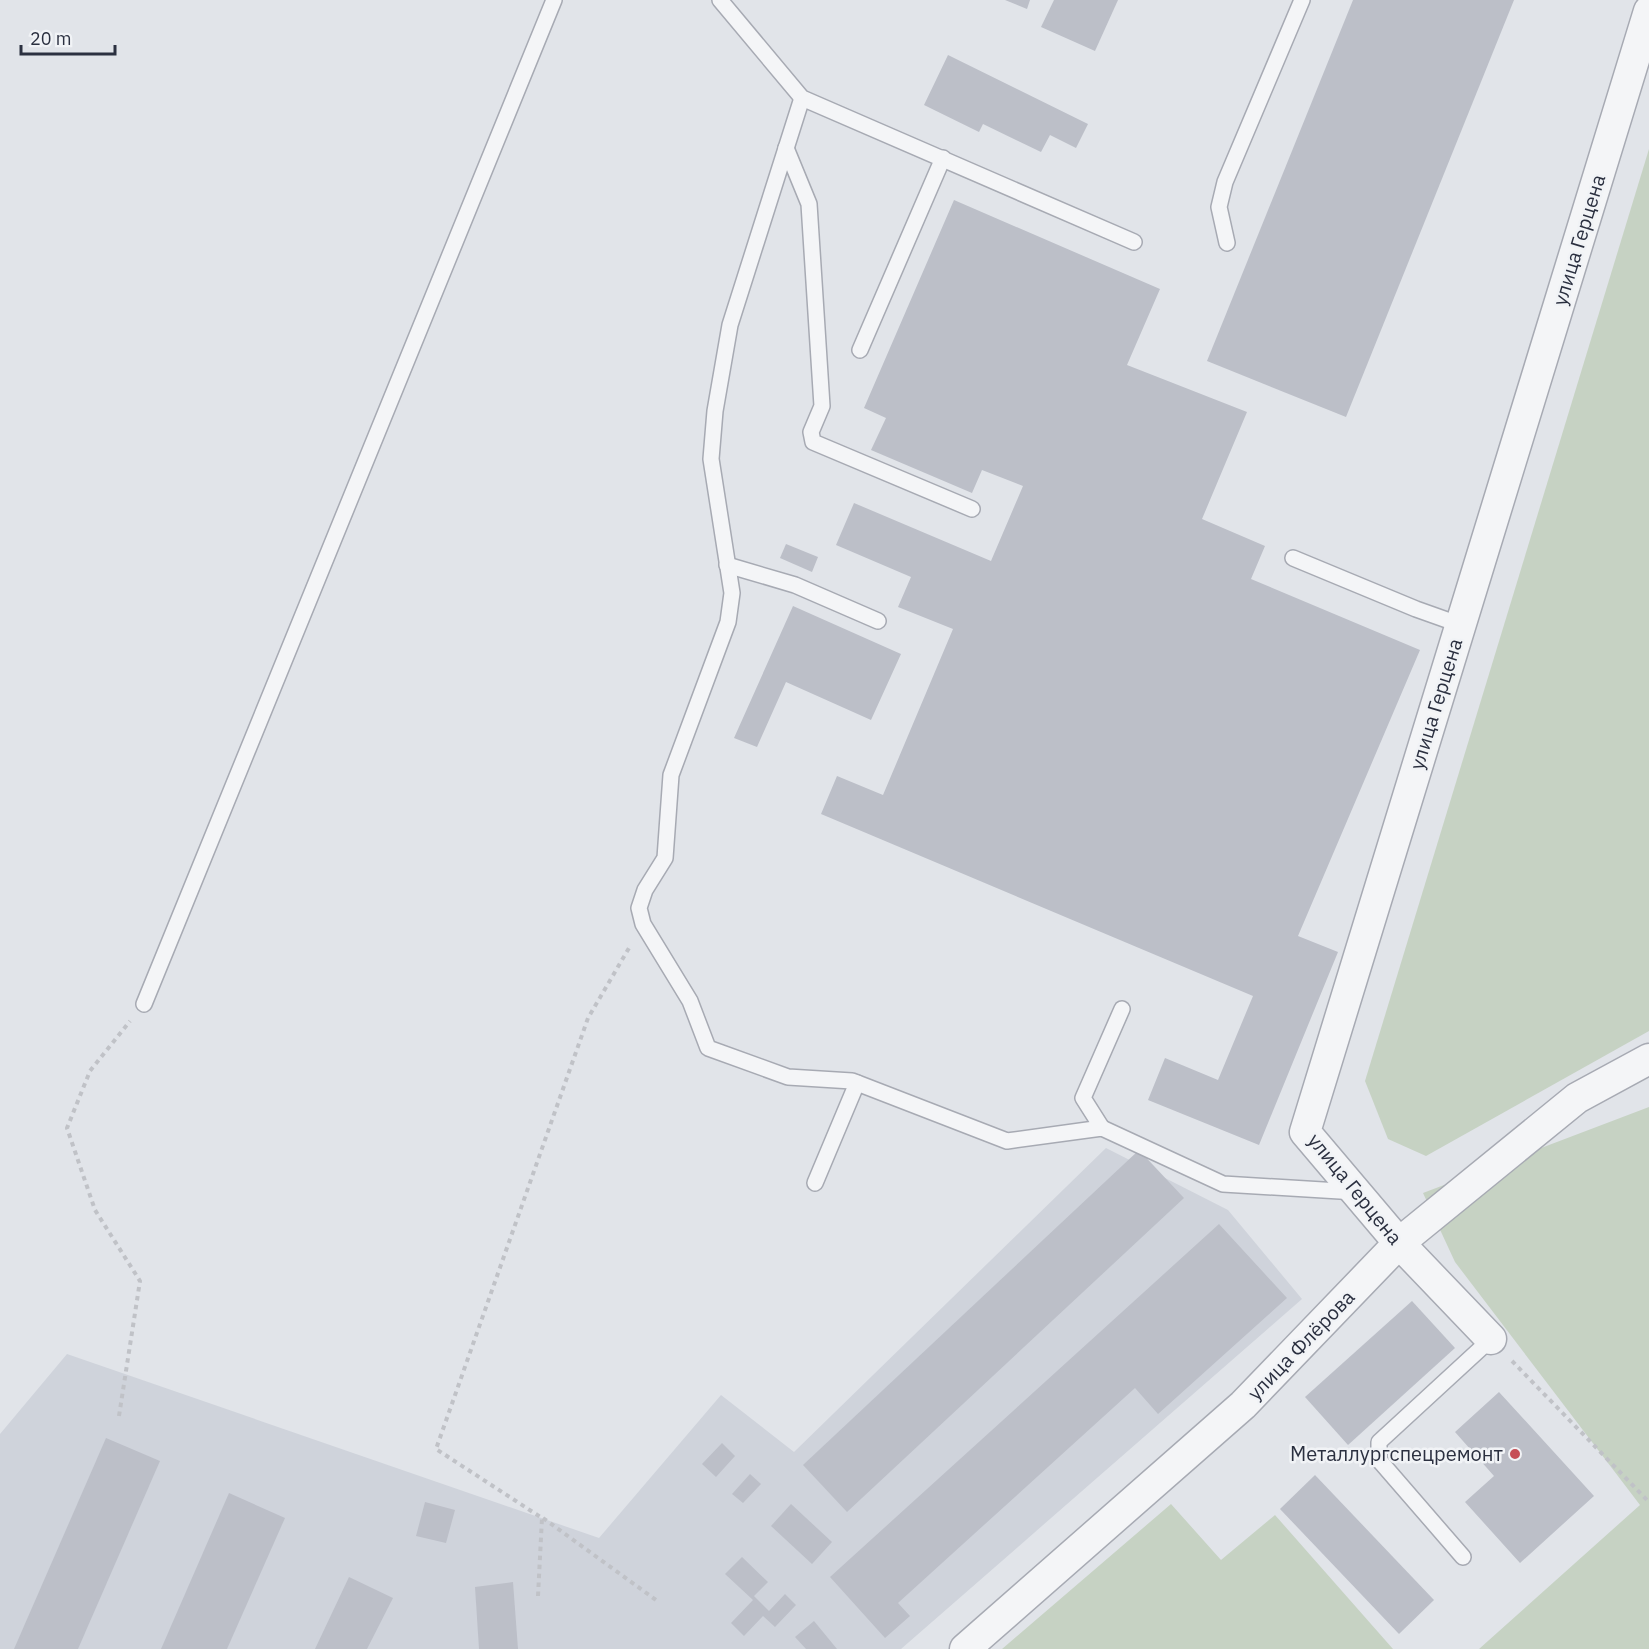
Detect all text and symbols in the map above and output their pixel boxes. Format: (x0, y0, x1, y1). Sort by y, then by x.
scale bar (21, 18, 116, 56)
text: 20 m (30, 27, 72, 50)
street label: улица Герцена (1546, 171, 1611, 309)
street label: улица Герцена (1403, 635, 1468, 773)
street label: улица Герцена (1302, 1127, 1409, 1250)
street label: улица Флёрова (1241, 1283, 1360, 1406)
place label: Металлургспецремонт (1290, 1440, 1504, 1467)
marker: Металлургспецремонт (1508, 1447, 1522, 1461)

